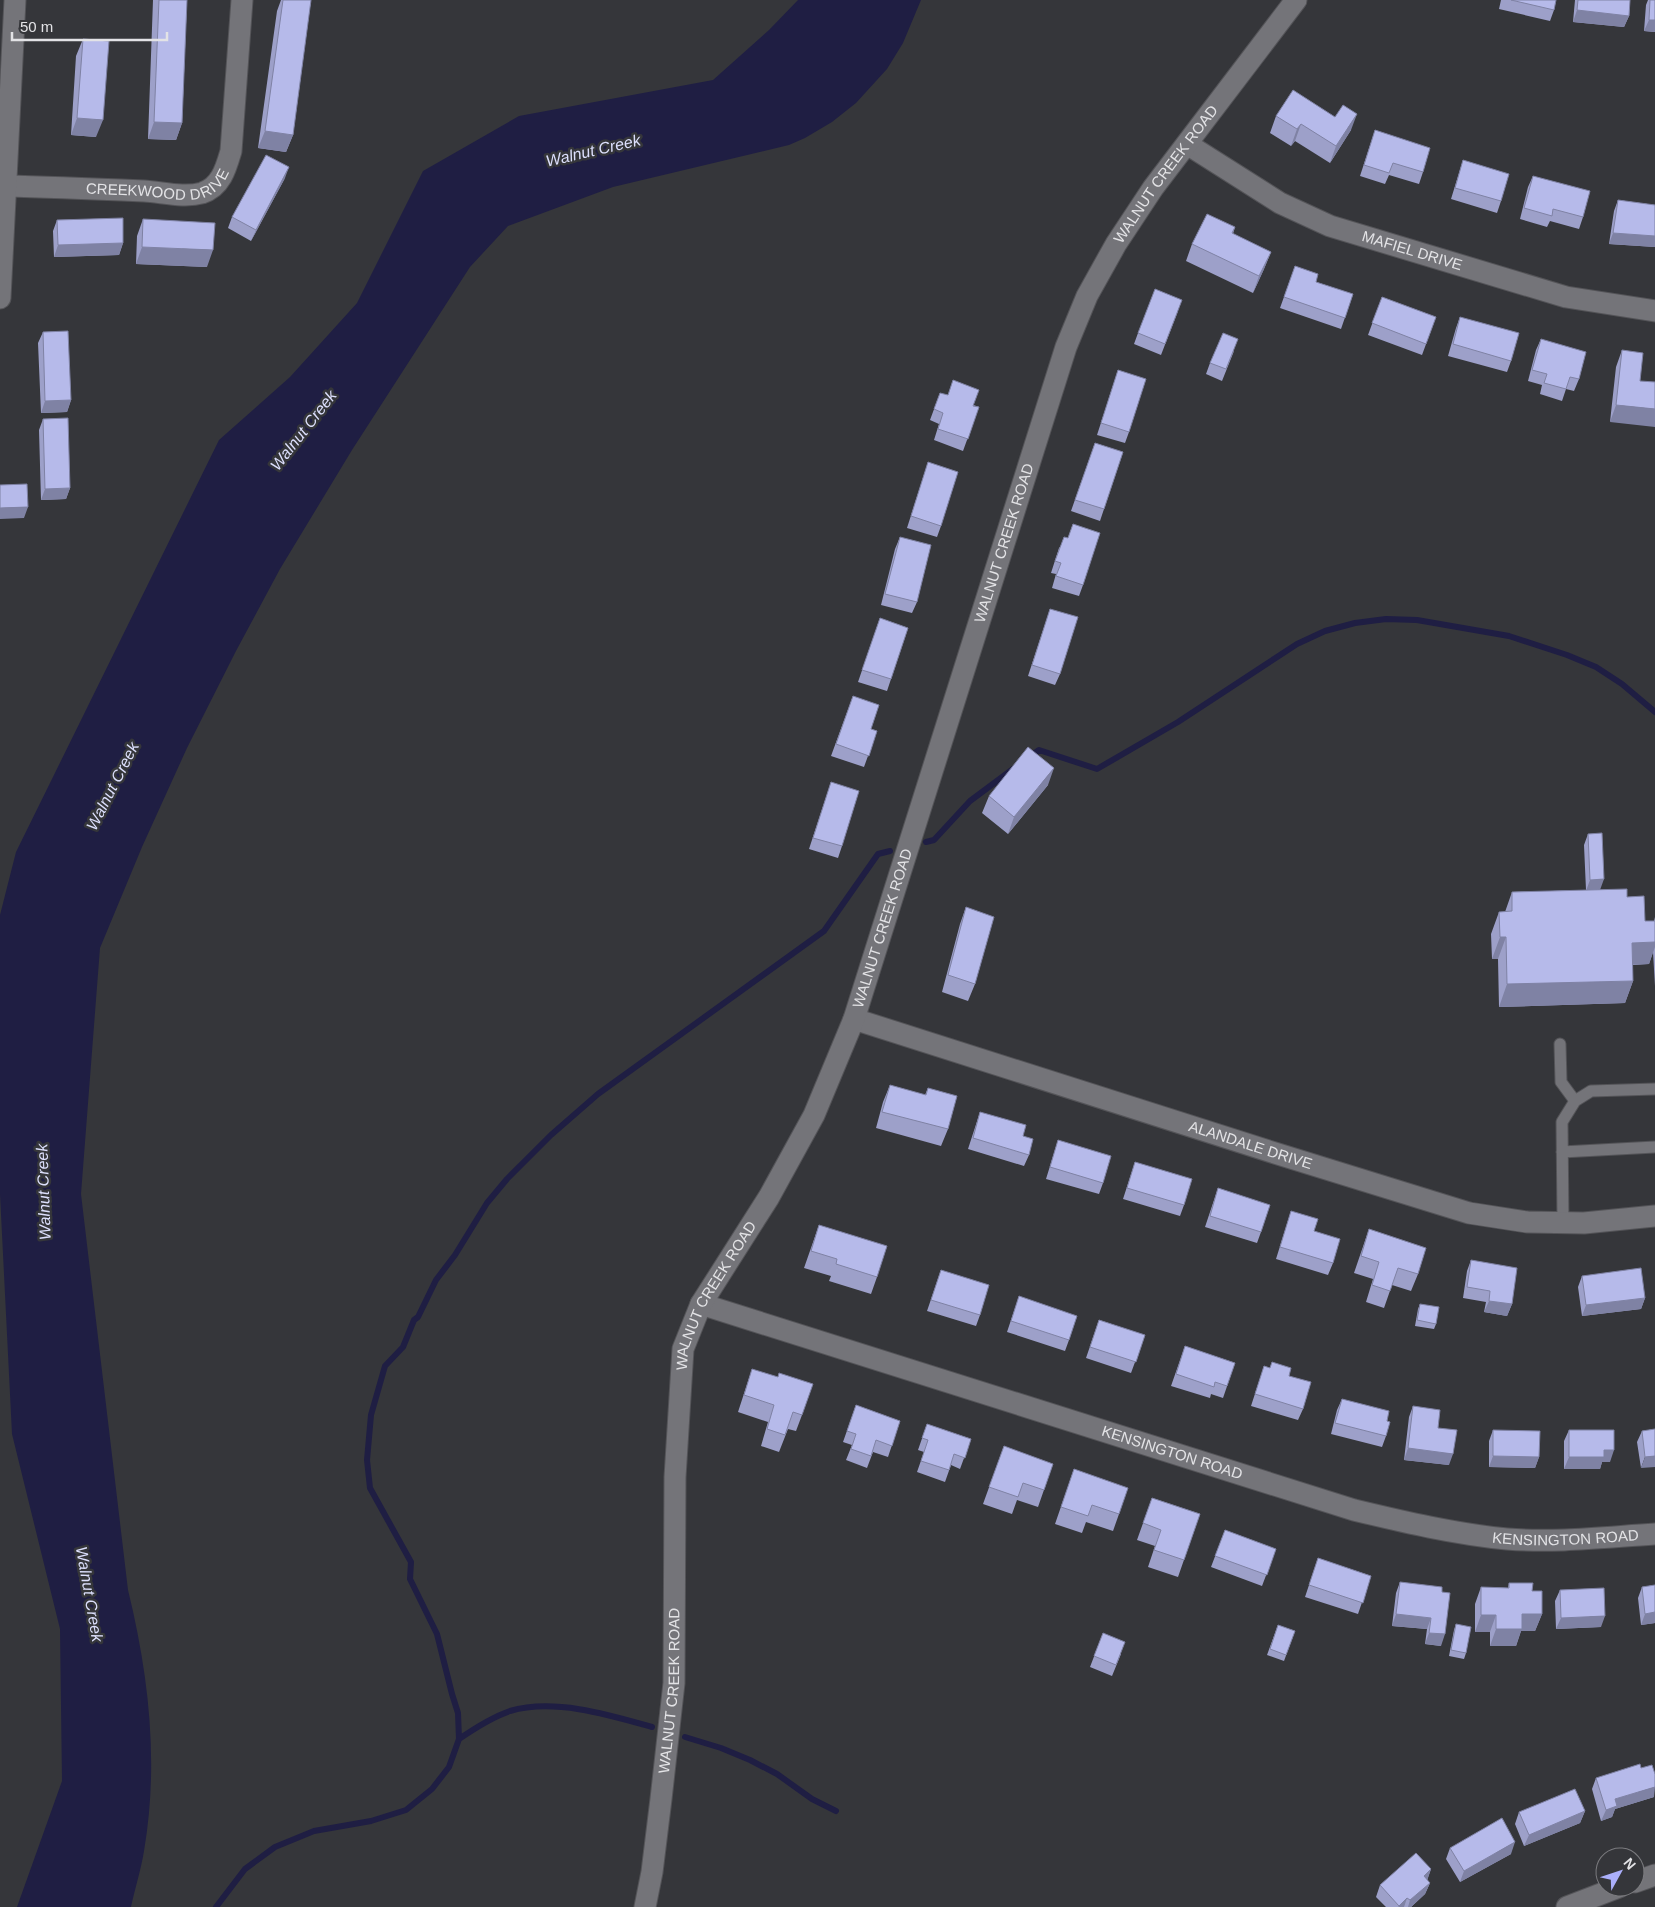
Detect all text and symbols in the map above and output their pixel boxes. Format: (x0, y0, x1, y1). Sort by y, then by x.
scale bar (12, 10, 168, 42)
text: 50 m (20, 18, 53, 35)
street label: WALNUT CREEK ROAD (1110, 102, 1221, 246)
water label: Walnut Creek (544, 131, 643, 170)
street label: CREEKWOOD DRIVE (86, 166, 232, 203)
street label: MAFIEL DRIVE (1360, 227, 1464, 273)
water label: Walnut Creek (267, 386, 340, 474)
street label: WALNUT CREEK ROAD (971, 461, 1037, 625)
water label: Walnut Creek (83, 738, 142, 833)
street label: WALNUT CREEK ROAD (849, 846, 915, 1010)
street label: ALANDALE DRIVE (1187, 1117, 1314, 1172)
water label: Walnut Creek (33, 1142, 54, 1241)
street label: WALNUT CREEK ROAD (673, 1218, 759, 1371)
street label: KENSINGTON ROAD (1100, 1422, 1245, 1482)
street label: KENSINGTON ROAD (1491, 1526, 1639, 1548)
water label: Walnut Creek (73, 1545, 106, 1644)
street label: WALNUT CREEK ROAD (655, 1608, 682, 1774)
north arrow (1595, 1847, 1645, 1897)
text: N (1621, 1855, 1639, 1873)

